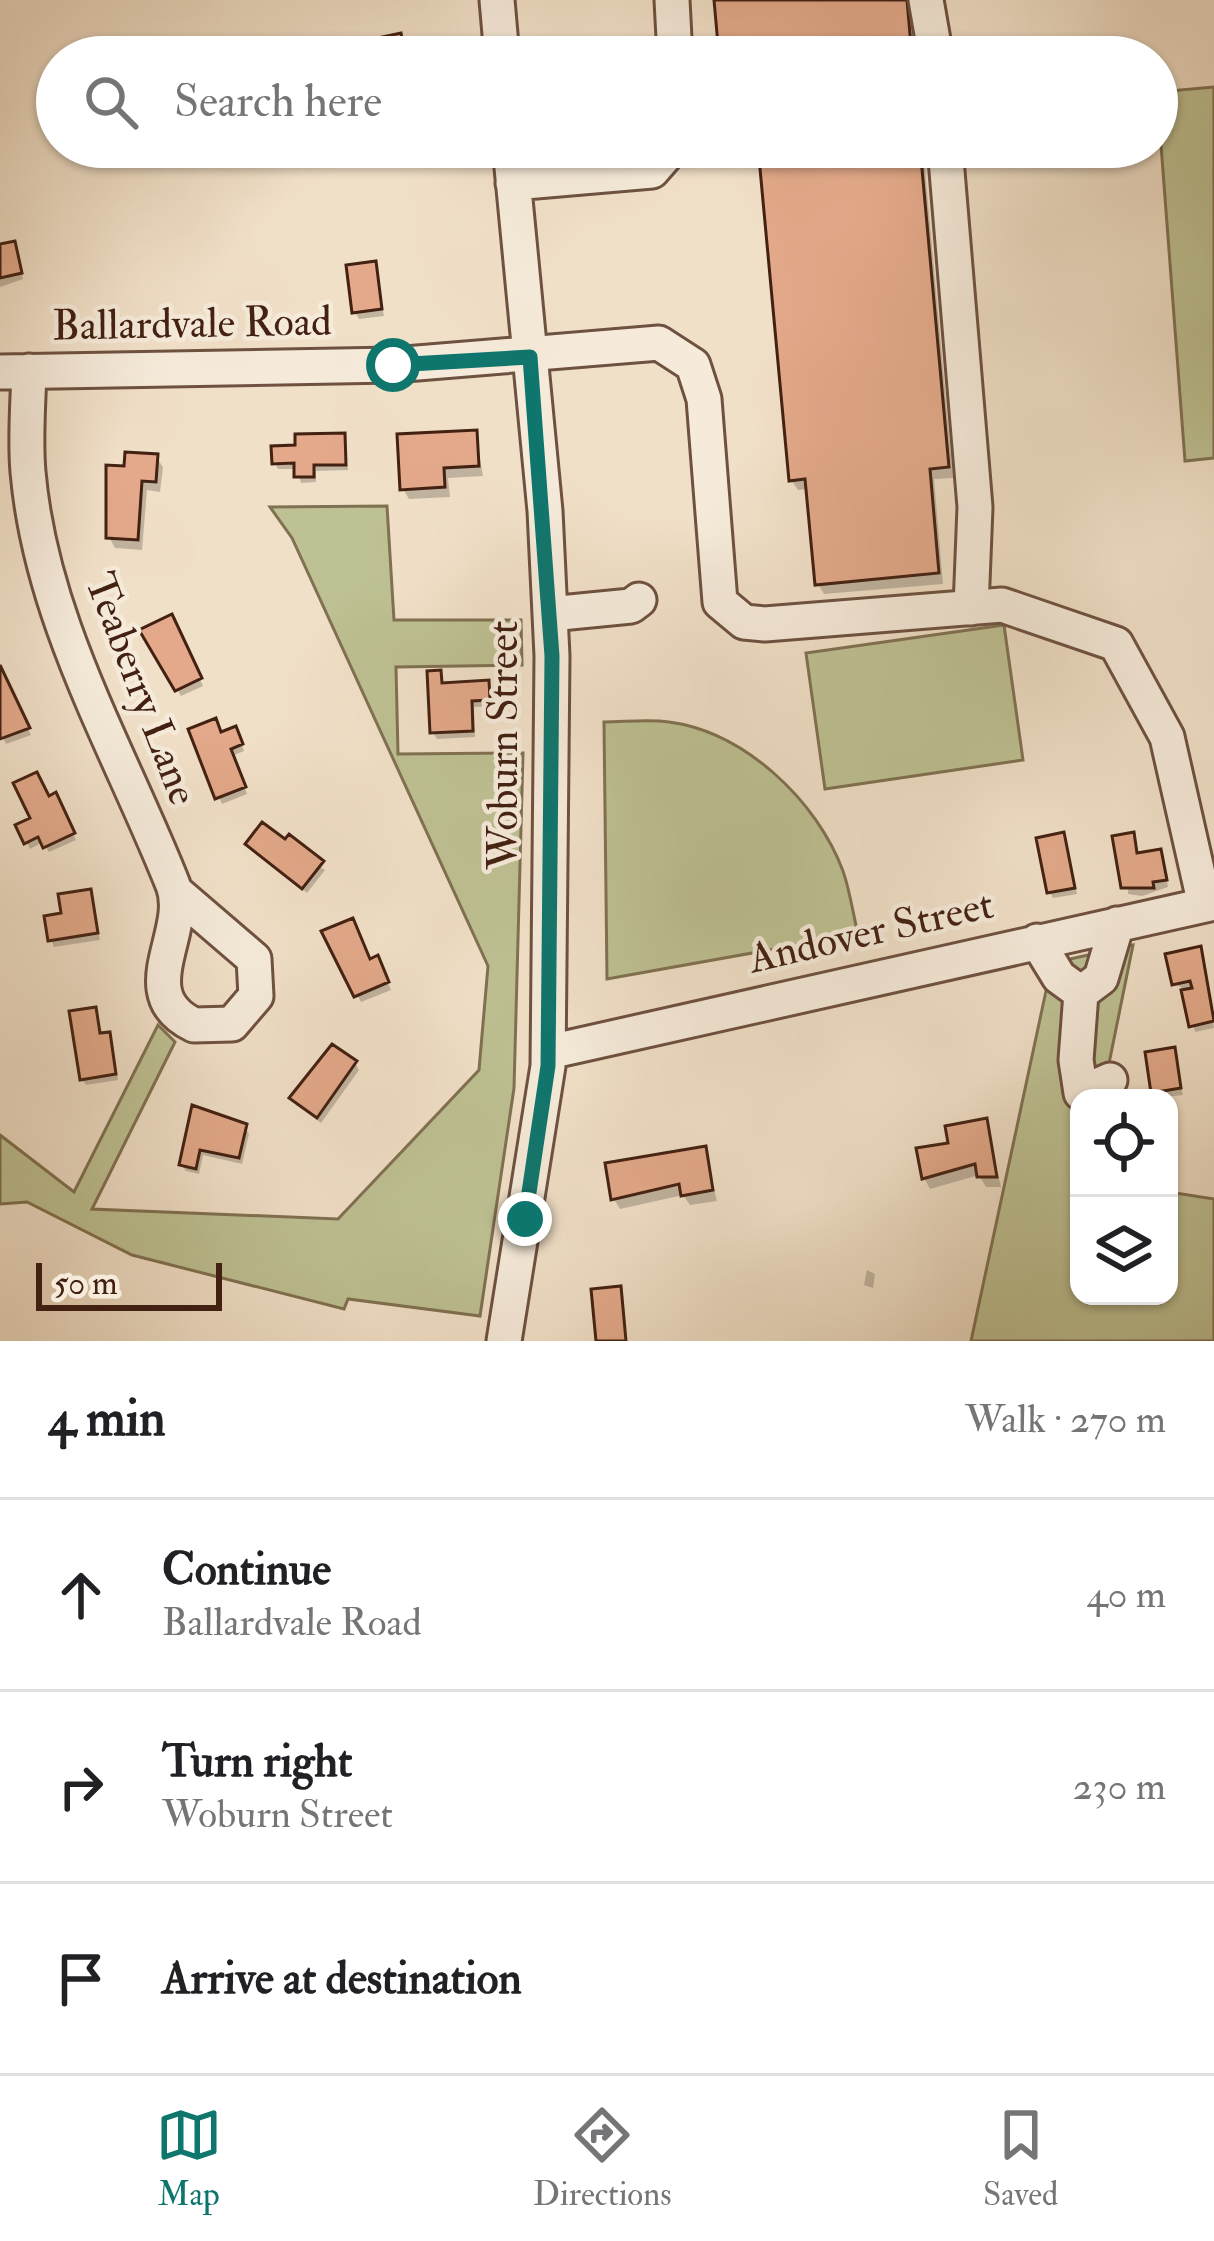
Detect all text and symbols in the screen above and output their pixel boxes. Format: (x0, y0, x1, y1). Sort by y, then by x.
search box (36, 36, 1178, 168)
icon: search (78, 69, 144, 135)
text: Search here (174, 74, 382, 130)
street label: Ballardvale Road (52, 296, 333, 352)
route start (366, 338, 420, 392)
street label: Teaberry Lane (73, 566, 209, 812)
street label: Woburn Street (478, 621, 530, 870)
street label: Andover Street (742, 879, 999, 986)
map controls (1070, 1089, 1178, 1305)
button: locate (1070, 1089, 1178, 1197)
route end (498, 1192, 552, 1246)
button: layers (1070, 1197, 1178, 1305)
scale bar (36, 1257, 222, 1310)
text: 50 m (54, 1263, 118, 1304)
text: 4 min (48, 1387, 166, 1451)
text: Walk · 270 m (965, 1395, 1166, 1444)
text: Continue (162, 1542, 331, 1598)
icon: ahead (48, 1562, 114, 1628)
text: 40 m (1087, 1570, 1166, 1619)
text: Ballardvale Road (162, 1598, 422, 1647)
text: Turn right (162, 1734, 352, 1790)
icon: right (48, 1754, 114, 1820)
text: 230 m (1073, 1762, 1166, 1811)
text: Woburn Street (162, 1790, 393, 1839)
icon: arrive (48, 1946, 114, 2012)
text: Arrive at destination (162, 1951, 522, 2007)
tab: Map (156, 2102, 222, 2215)
tab: Directions (533, 2102, 672, 2215)
tab: Saved (983, 2102, 1058, 2215)

